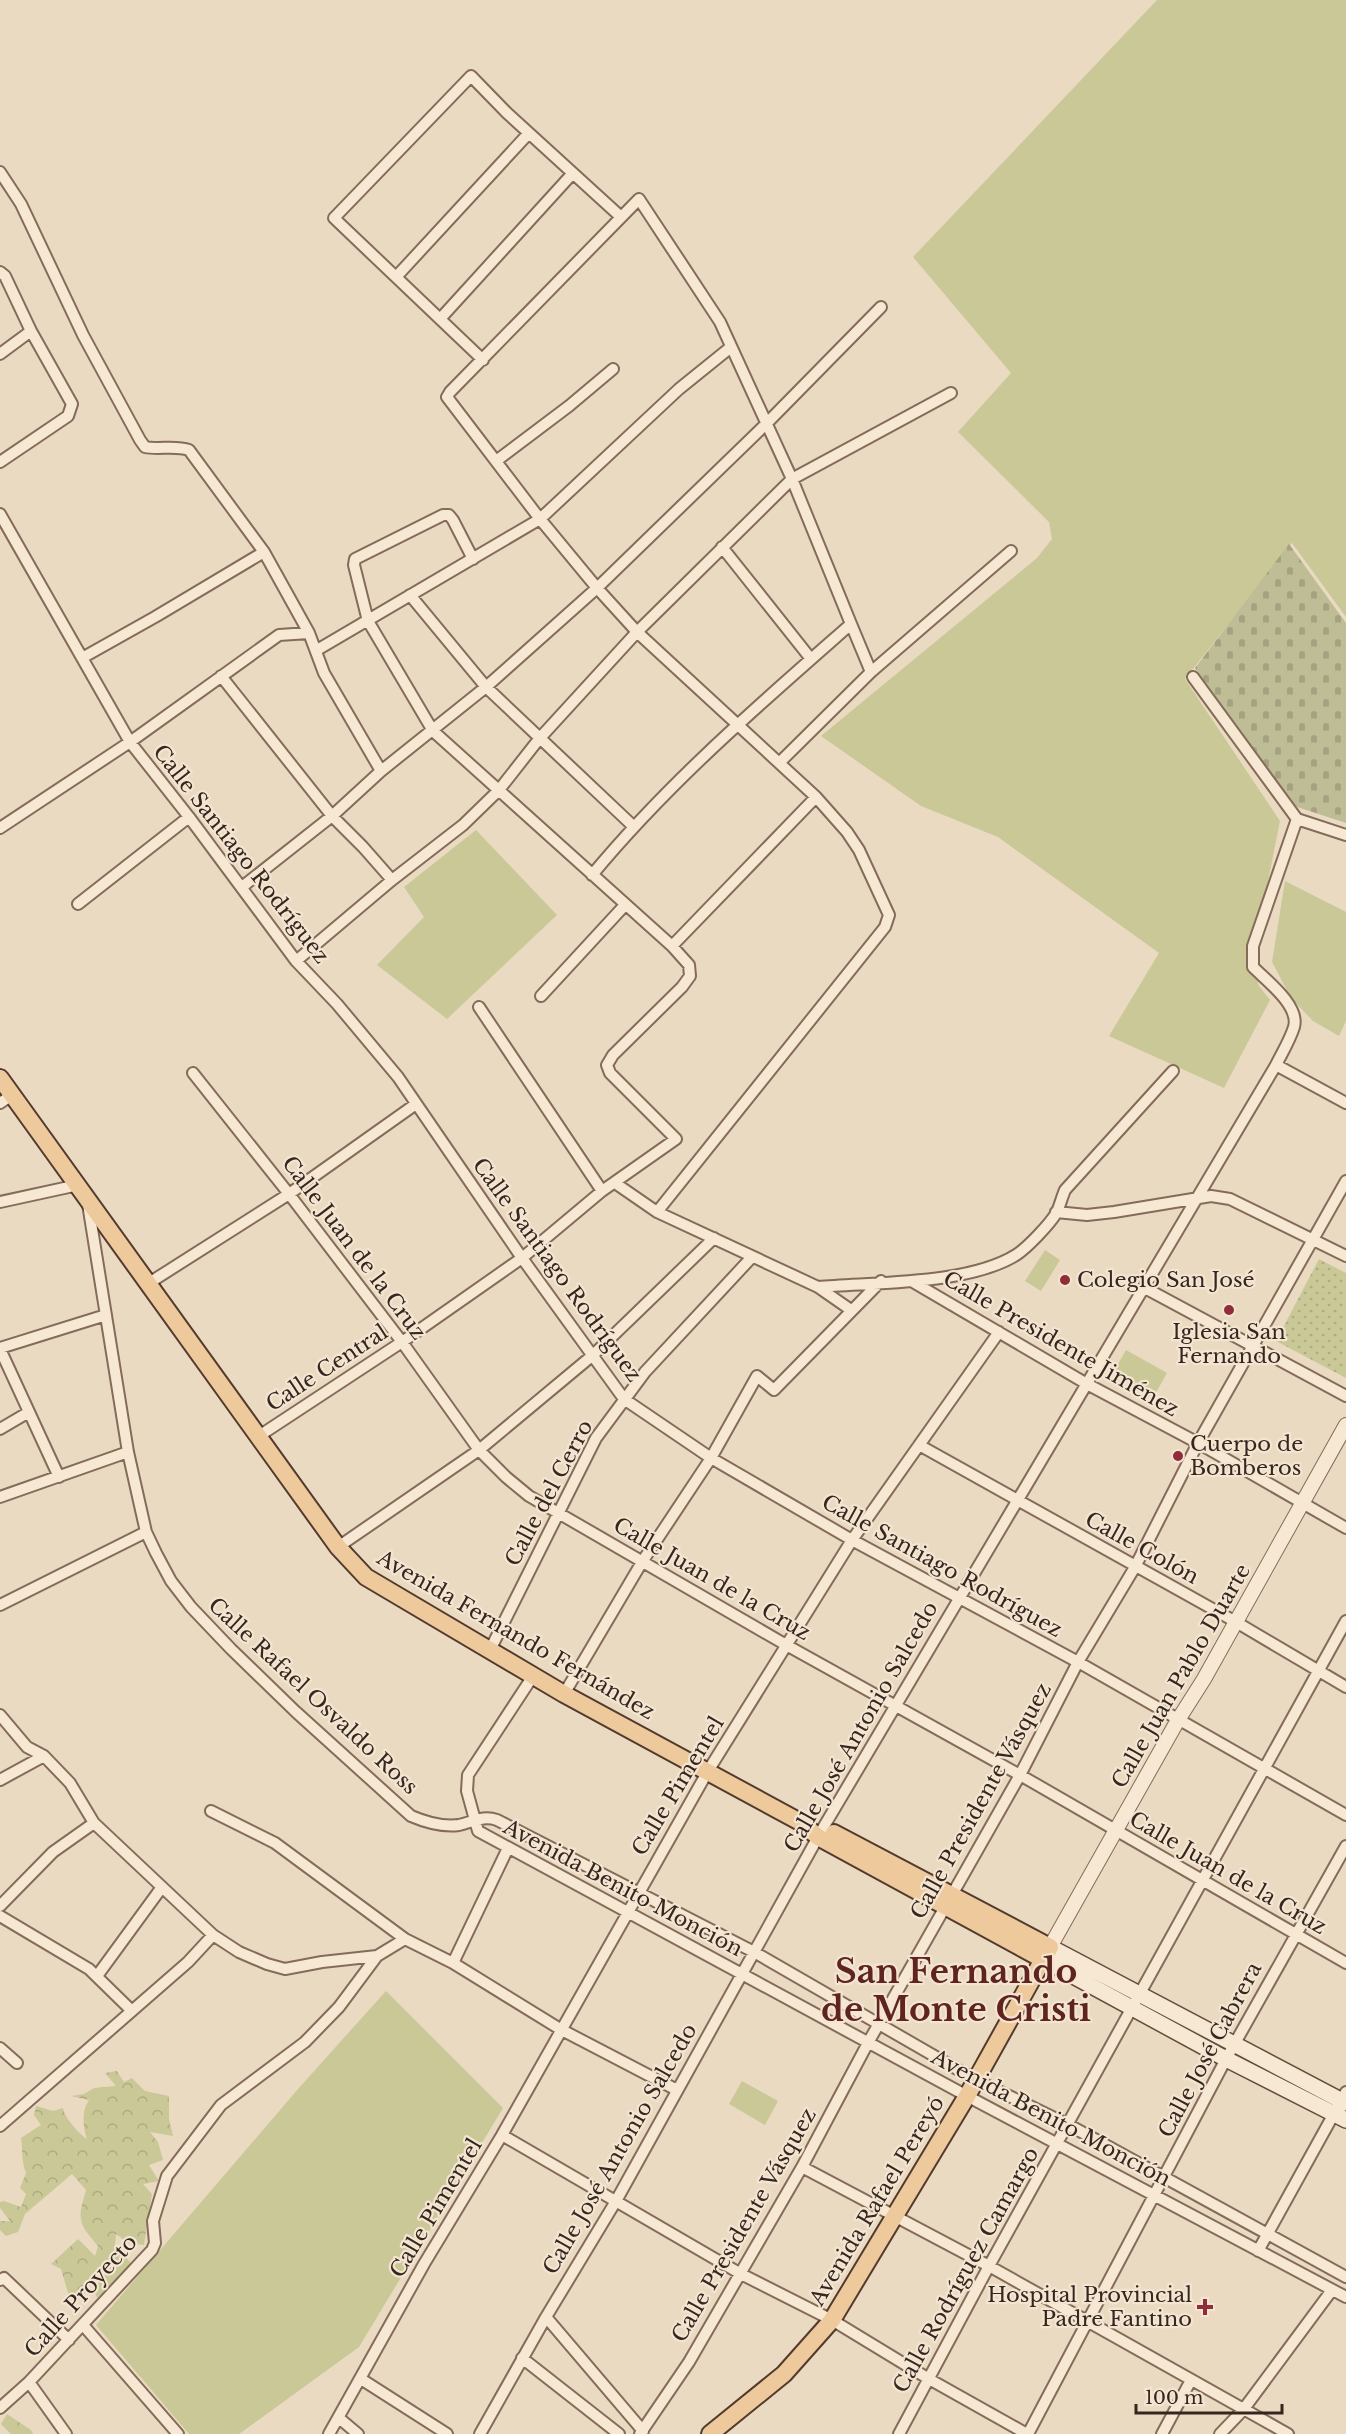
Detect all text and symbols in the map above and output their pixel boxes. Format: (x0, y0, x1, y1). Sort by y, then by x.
street label: Calle Santiago Rodríguez (147, 739, 335, 969)
street label: Calle Juan de la Cruz (276, 1151, 432, 1345)
street label: Calle Santiago Rodríguez (467, 1153, 647, 1387)
street label: Calle Presidente Jiménez (939, 1266, 1183, 1422)
place label: Colegio San José (1077, 1267, 1255, 1293)
marker: Colegio San José (1058, 1273, 1072, 1287)
marker: Iglesia San Fernando (1222, 1303, 1236, 1317)
street label: Calle Central (261, 1319, 393, 1417)
place label: Iglesia San Fernando (1172, 1319, 1286, 1369)
street label: Calle del Cerro (500, 1416, 598, 1570)
place label: Cuerpo de Bomberos (1190, 1431, 1303, 1481)
marker: Cuerpo de Bomberos (1171, 1449, 1185, 1463)
street label: Calle Santiago Rodríguez (817, 1489, 1067, 1643)
street label: Calle Colón (1081, 1506, 1203, 1590)
street label: Calle Juan de la Cruz (609, 1512, 815, 1646)
street label: Avenida Fernando Fernández (372, 1544, 659, 1725)
street label: Calle Juan Pablo Duarte (1106, 1559, 1256, 1793)
street label: Calle Rafael Osvaldo Ross (203, 1592, 423, 1800)
street label: Calle José Antonio Salcedo (778, 1597, 944, 1857)
street label: Calle Presidente Vásquez (905, 1678, 1057, 1924)
street label: Calle Pimentel (626, 1712, 730, 1860)
street label: Calle Juan de la Cruz (1125, 1806, 1331, 1940)
street label: Avenida Benito Monción (498, 1813, 747, 1962)
district label: San Fernando de Monte Cristi (821, 1951, 1091, 2030)
street label: Calle José Cabrera (1153, 1958, 1267, 2142)
street label: Calle José Antonio Salcedo (537, 2019, 703, 2279)
street label: Avenida Benito Monción (926, 2043, 1175, 2192)
street label: Avenida Rafael Pereyó (804, 2091, 950, 2311)
street label: Calle Presidente Vásquez (666, 2103, 822, 2347)
street label: Calle Pimentel (384, 2134, 488, 2282)
street label: Calle Rodríguez Camargo (888, 2143, 1044, 2397)
street label: Calle Proyecto (19, 2229, 143, 2363)
place label: Hospital Provincial Padre Fantino (987, 2282, 1192, 2332)
marker: Hospital Provincial Padre Fantino (1196, 2298, 1214, 2316)
scale bar (1136, 2377, 1282, 2415)
text: 100 m (1145, 2387, 1203, 2409)

